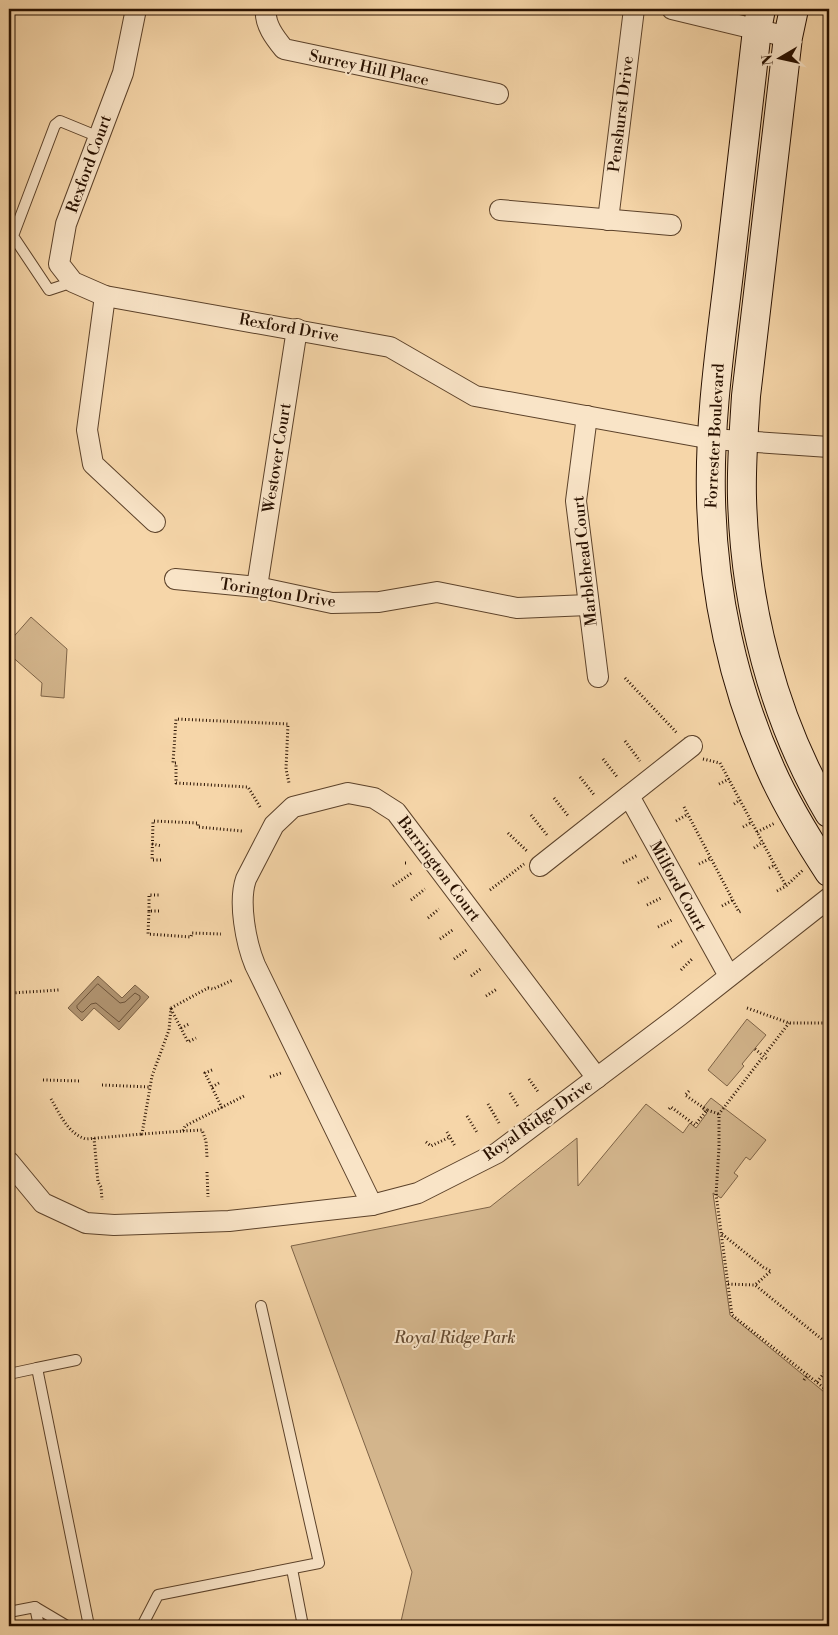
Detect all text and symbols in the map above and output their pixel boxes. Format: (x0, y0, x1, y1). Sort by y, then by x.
north arrow (756, 32, 806, 82)
street label: Surrey Hill Place (307, 46, 431, 90)
text: N (758, 53, 778, 67)
street label: Penshurst Drive (604, 55, 638, 173)
street label: Rexford Court (62, 112, 116, 216)
street label: Rexford Drive (237, 309, 341, 347)
street label: Forrester Boulevard (701, 363, 729, 509)
street label: Westover Court (258, 401, 296, 515)
street label: Marblehead Court (568, 494, 602, 627)
street label: Torington Drive (219, 574, 337, 612)
street label: Barrington Court (392, 812, 485, 926)
street label: Milford Court (645, 837, 711, 935)
street label: Royal Ridge Drive (479, 1075, 597, 1165)
park label: Royal Ridge Park (393, 1328, 516, 1348)

